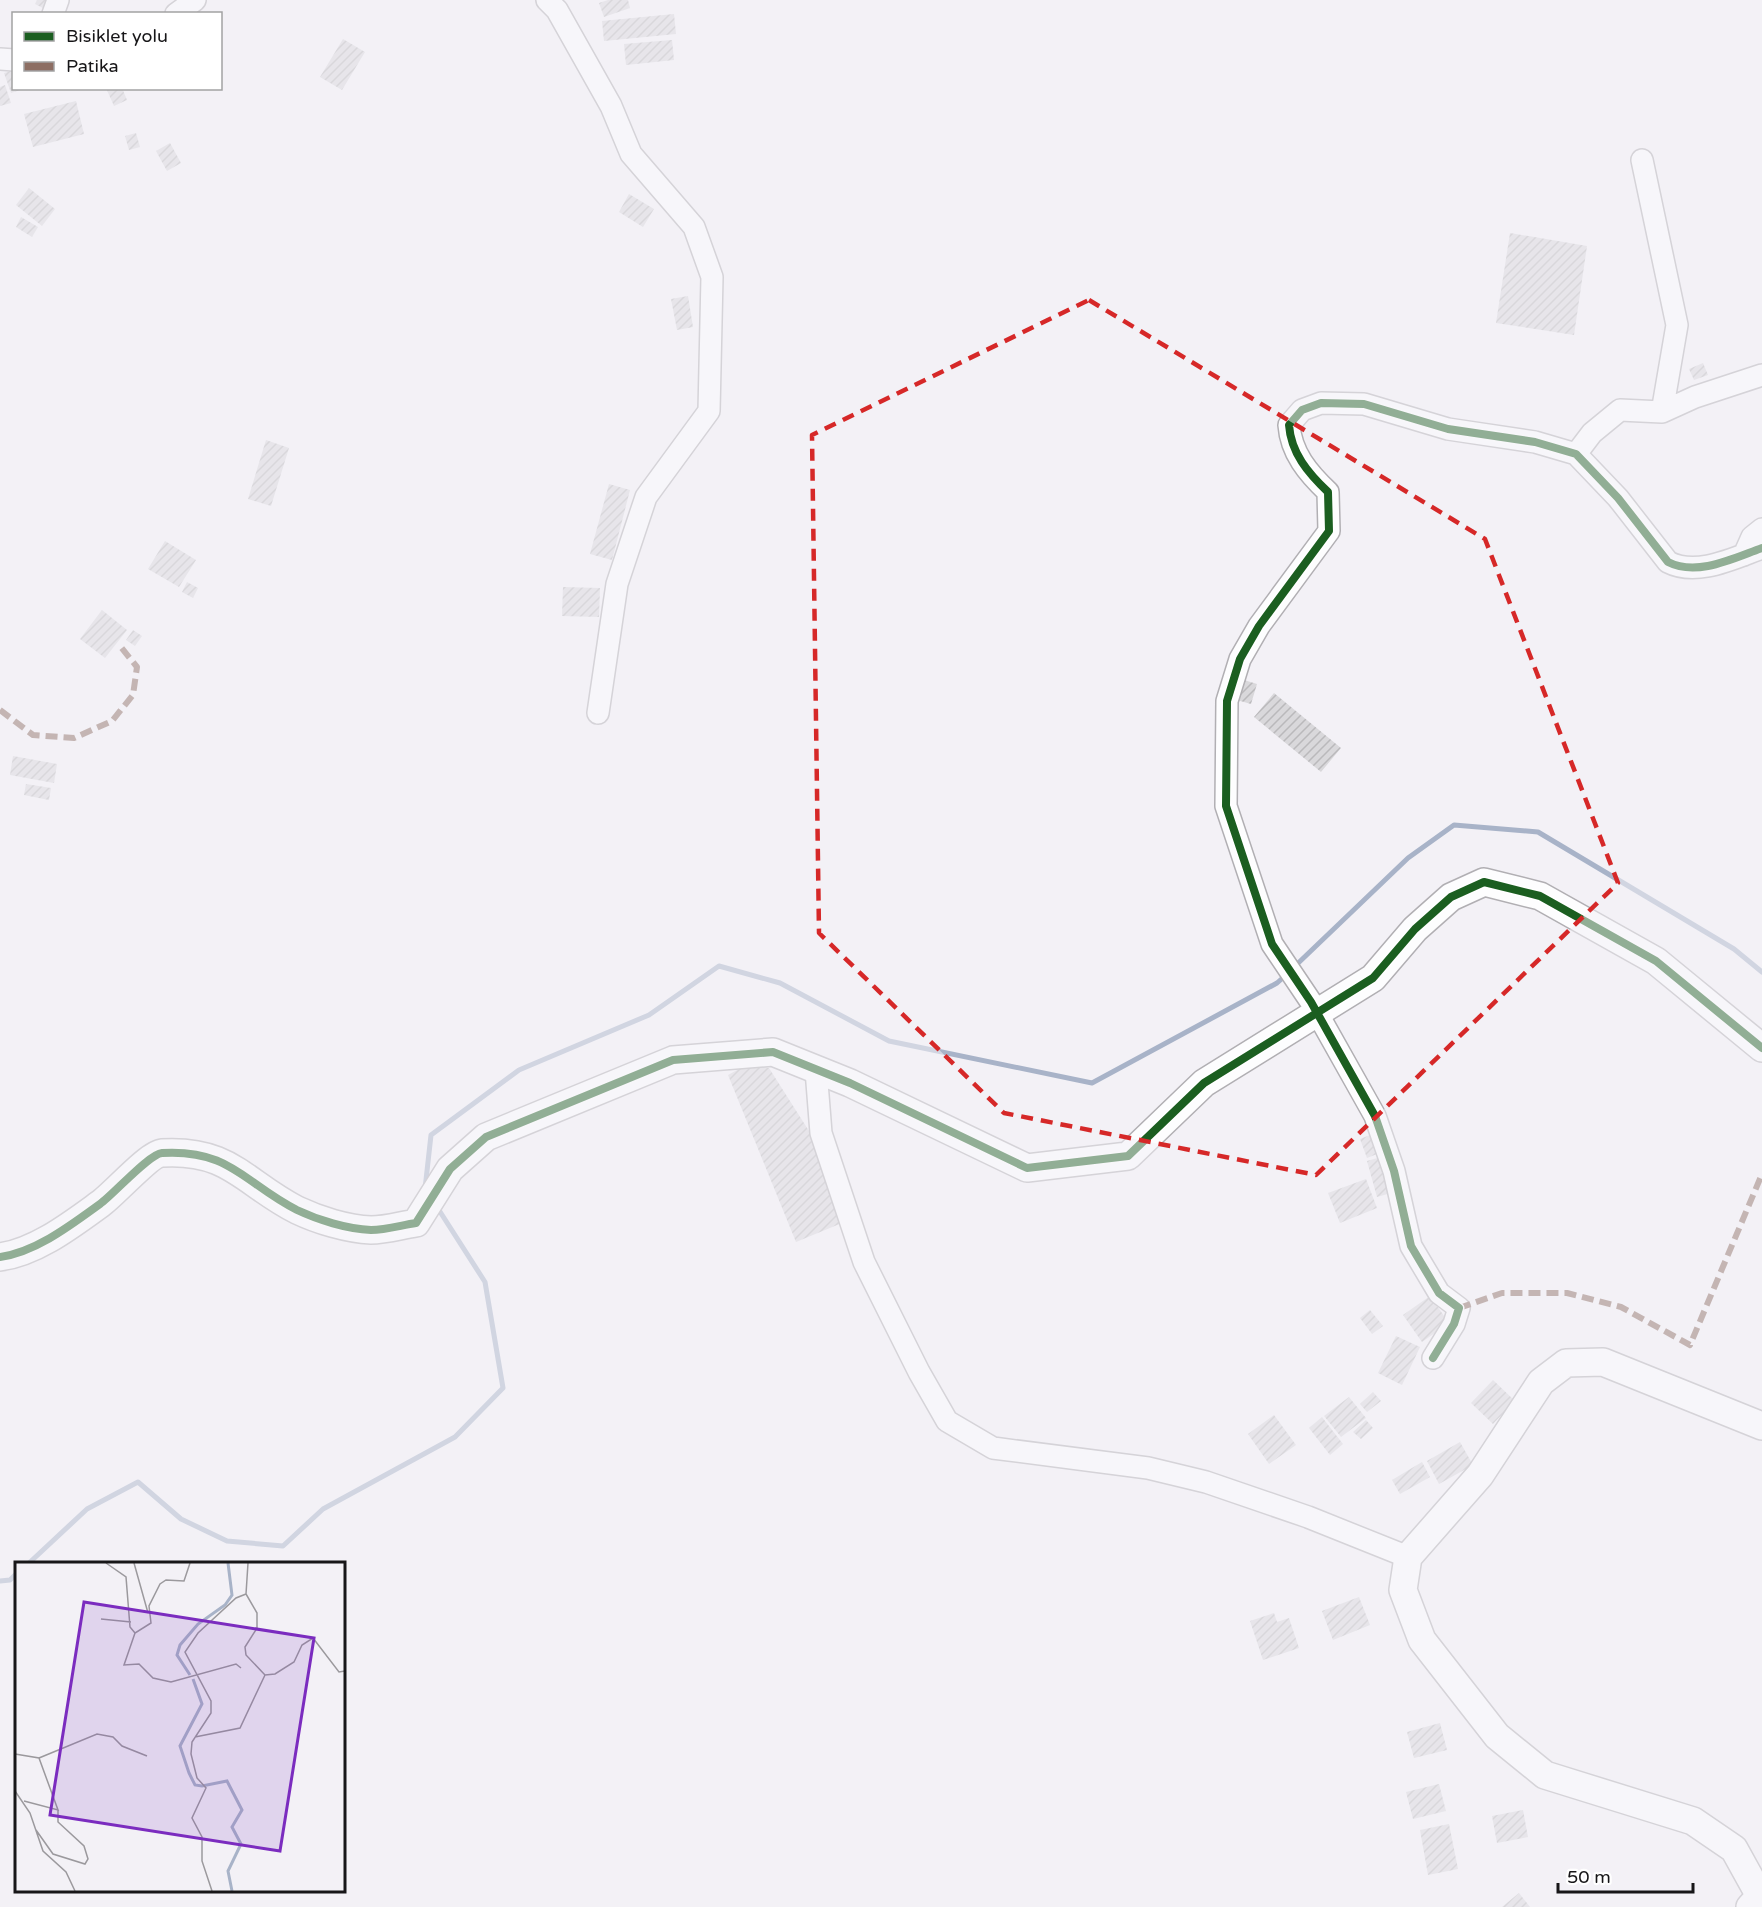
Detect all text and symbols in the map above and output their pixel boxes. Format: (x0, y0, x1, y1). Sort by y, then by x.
legend (12, 12, 222, 90)
text: Bisiklet yolu (66, 25, 168, 47)
text: Patika (66, 55, 119, 77)
inset map (15, 1562, 345, 1892)
scale bar (1558, 1856, 1693, 1894)
text: 50 m (1567, 1866, 1611, 1888)

